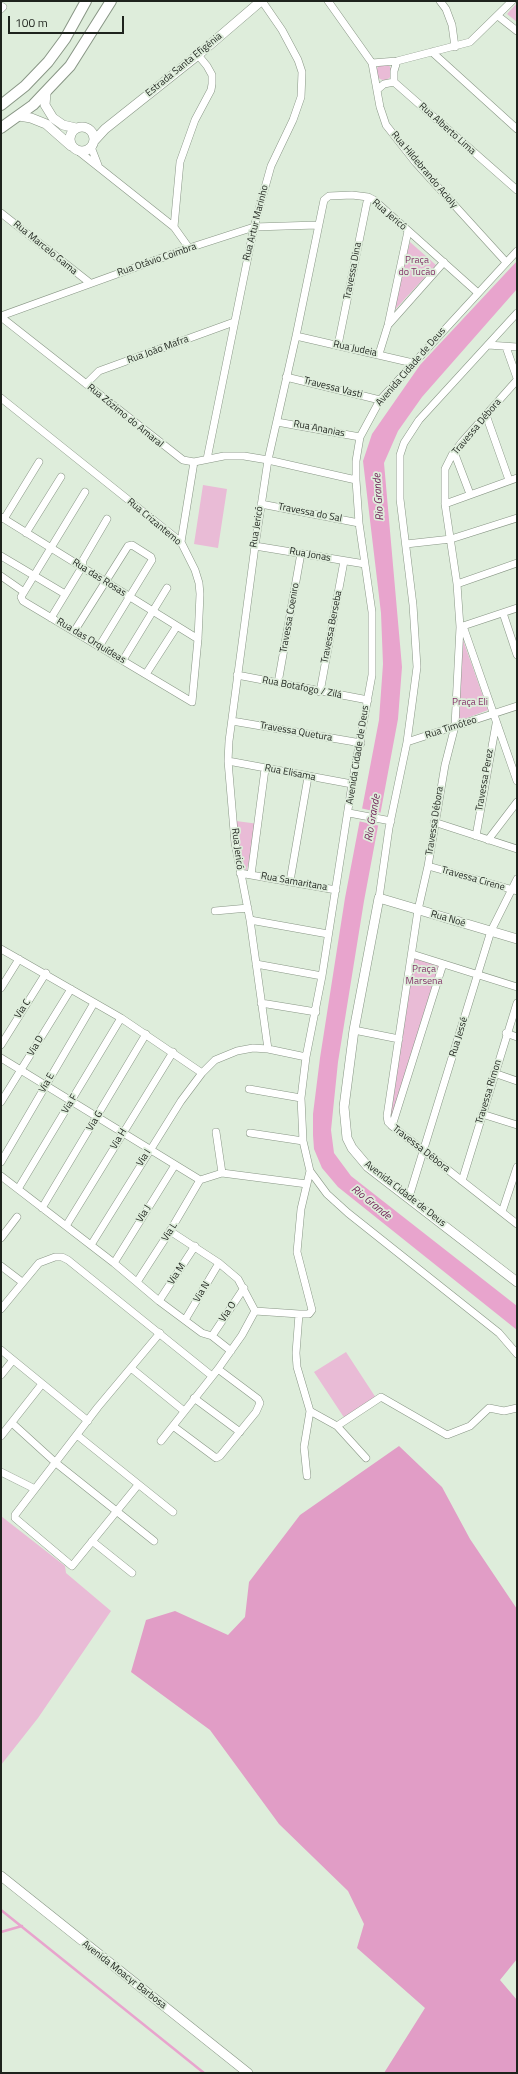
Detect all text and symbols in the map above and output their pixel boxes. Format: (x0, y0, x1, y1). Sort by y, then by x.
scale bar (10, 8, 126, 34)
text: 100 m (15, 13, 48, 32)
street label: Estrada Santa Efigênia (143, 30, 225, 100)
street label: Rua Alberto Lima (416, 100, 478, 158)
street label: Rua Hildebrando Acioly (388, 129, 460, 211)
street label: Rua Artur Marinho (241, 184, 271, 262)
street label: Rua Jericó (369, 197, 409, 233)
street label: Rua Marcelo Gama (10, 218, 80, 278)
street label: Rua Otávio Coimbra (116, 241, 198, 279)
street label: Travessa Dina (342, 241, 364, 301)
park label: Praça do Tucão (398, 255, 436, 278)
street label: Avenida Cidade de Deus (374, 325, 448, 409)
street label: Rua João Mafra (126, 333, 190, 367)
street label: Rua Judeia (332, 339, 378, 359)
street label: Travessa Vasti (302, 375, 364, 401)
street label: Rua Zózimo do Amaral (84, 382, 166, 450)
street label: Travessa Débora (450, 396, 504, 458)
street label: Rua Ananias (292, 418, 346, 440)
water label: Rio Grande (371, 473, 387, 521)
street label: Rua Crizantemo (125, 496, 183, 548)
street label: Travessa do Sal (277, 501, 343, 525)
street label: Rua Jericó (248, 505, 266, 549)
street label: Rua Jonas (288, 545, 332, 565)
street label: Rua das Rosas (70, 557, 128, 599)
street label: Travessa Coeniro (278, 582, 302, 654)
street label: Travessa Berseba (319, 590, 345, 664)
street label: Rua das Orquídeas (54, 616, 128, 666)
street label: Rua Botafogo / Zilá (261, 674, 343, 702)
park label: Praça Eli (452, 697, 488, 709)
street label: Avenida Cidade de Deus (344, 705, 372, 805)
street label: Rua Timóteo (424, 714, 478, 742)
street label: Travessa Quetura (259, 720, 333, 744)
street label: Travessa Perez (474, 748, 496, 812)
street label: Rua Elisama (263, 762, 317, 784)
street label: Travessa Débora (424, 786, 446, 856)
water label: Rio Grande (362, 793, 384, 843)
street label: Rua Jericó (228, 828, 246, 870)
street label: Travessa Cirene (440, 864, 506, 894)
street label: Rua Samaritana (260, 870, 328, 894)
street label: Rua Noé (429, 908, 467, 930)
park label: Praça Marsena (406, 964, 442, 988)
street label: Via C (12, 997, 34, 1021)
street label: Rua Jessé (447, 1016, 471, 1058)
street label: Via D (25, 1034, 47, 1058)
street label: Travessa Rimon (474, 1058, 504, 1126)
street label: Via E (37, 1071, 57, 1095)
street label: Via F (60, 1092, 80, 1116)
street label: Via G (84, 1109, 106, 1133)
street label: Travessa Débora (390, 1123, 452, 1175)
street label: Via H (108, 1126, 130, 1152)
street label: Via I (134, 1147, 154, 1169)
street label: Avenida Cidade de Deus (362, 1158, 448, 1230)
water label: Rio Grande (348, 1183, 394, 1223)
street label: Via J (134, 1203, 154, 1225)
street label: Via L (160, 1220, 180, 1244)
street label: Via M (166, 1261, 188, 1287)
street label: Via N (191, 1279, 213, 1305)
street label: Via O (217, 1300, 239, 1324)
street label: Avenida Moacyr Barbosa (79, 1938, 169, 2012)

